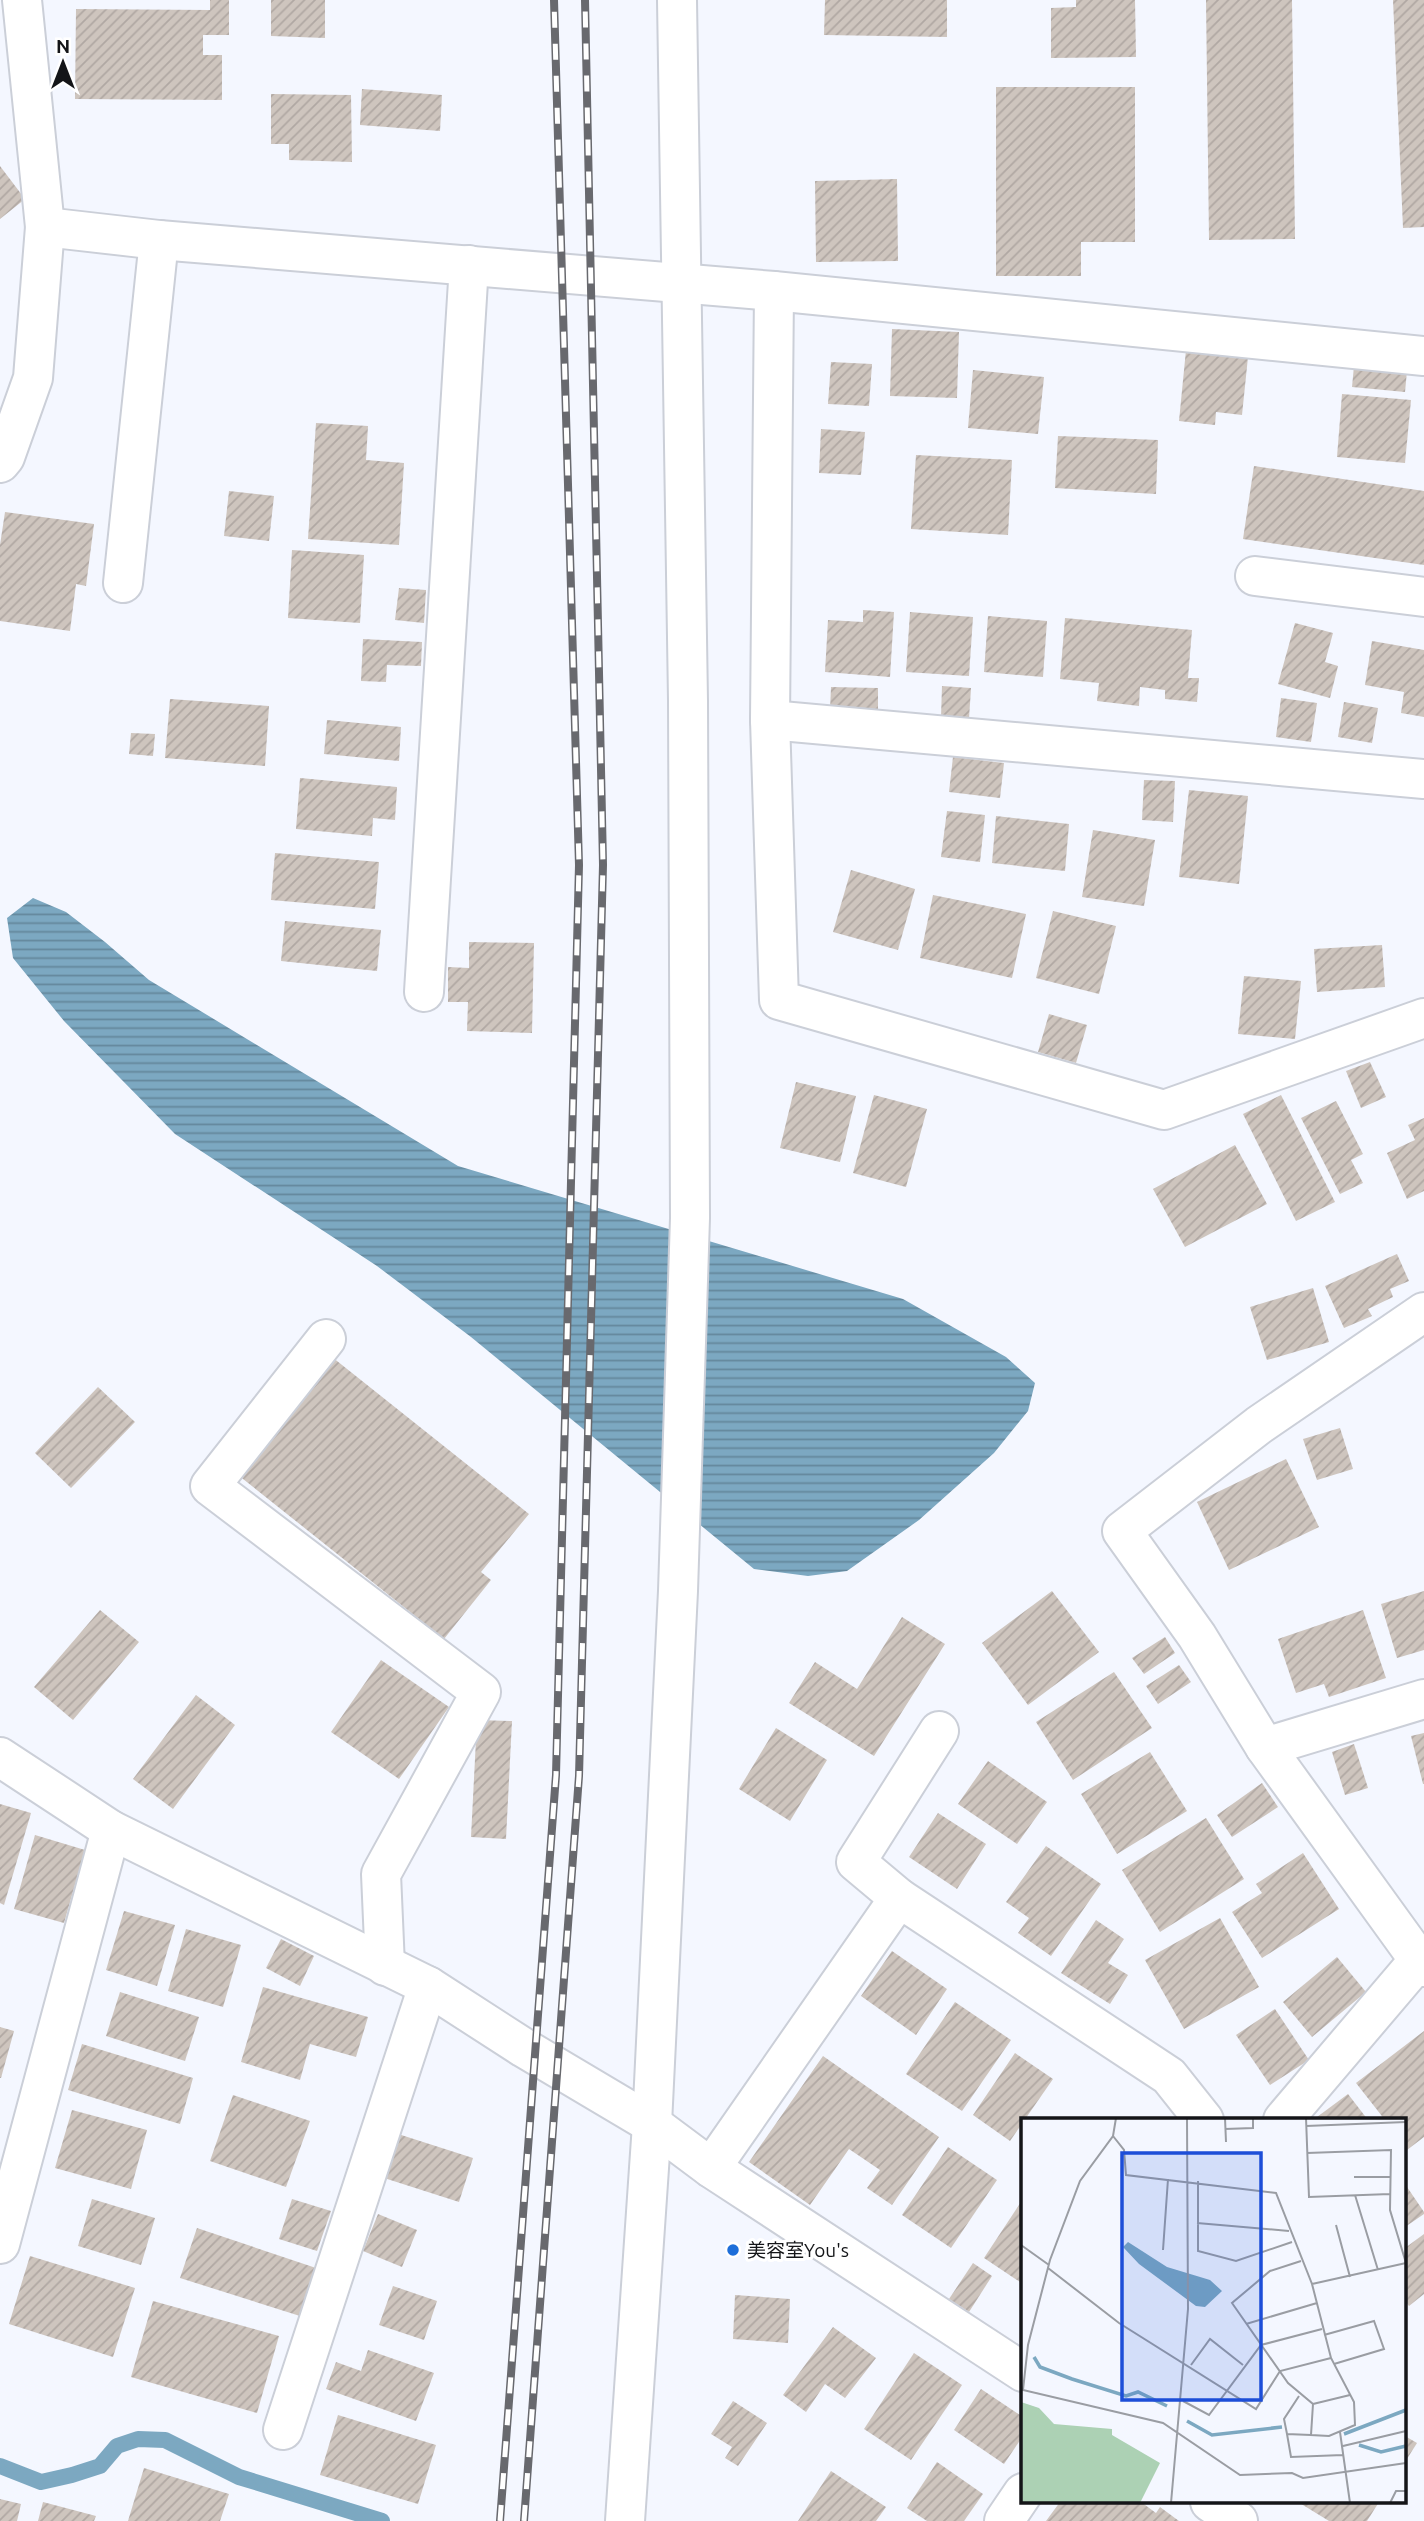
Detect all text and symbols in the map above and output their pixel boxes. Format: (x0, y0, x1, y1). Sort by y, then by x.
north arrow (28, 28, 98, 98)
text: N (56, 35, 70, 57)
inset map (1021, 2118, 1406, 2504)
place label: 美容室You's (747, 2239, 849, 2261)
marker: 美容室You's (725, 2242, 741, 2258)

